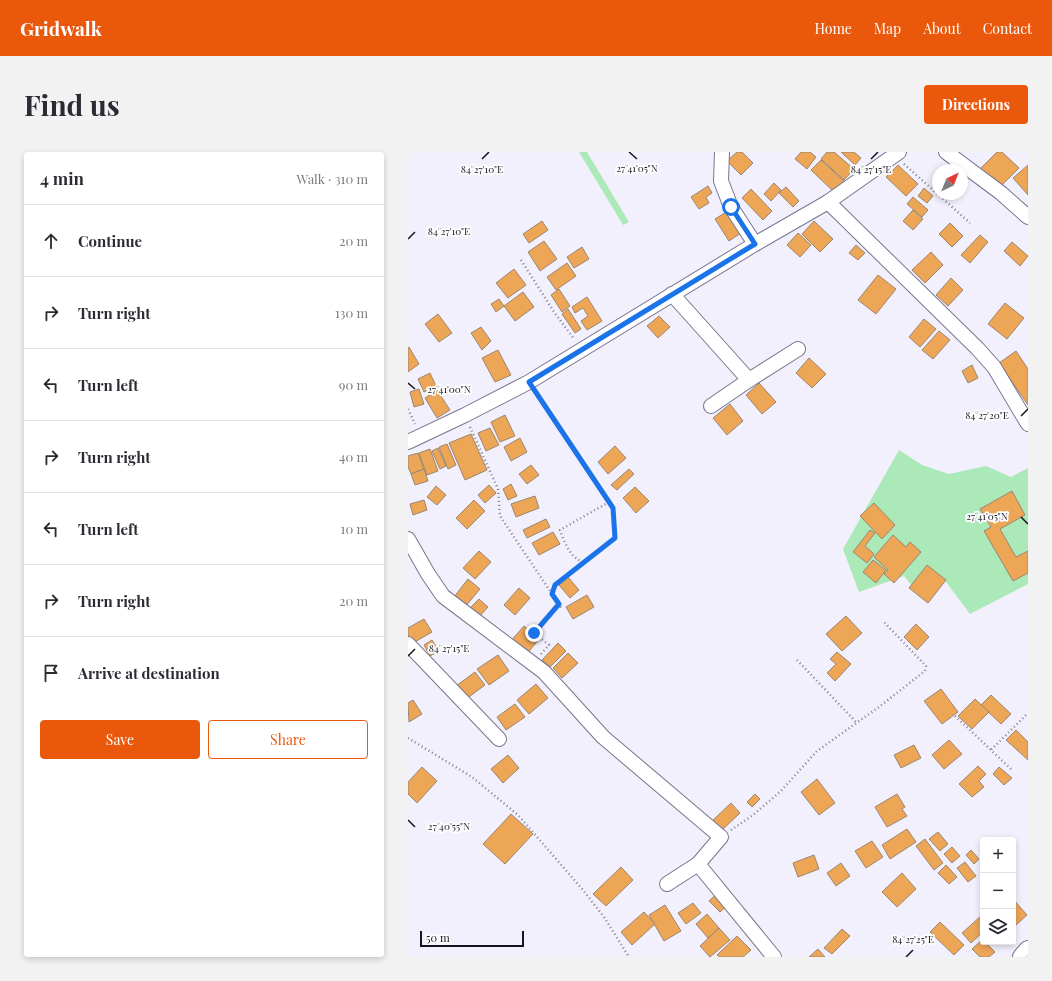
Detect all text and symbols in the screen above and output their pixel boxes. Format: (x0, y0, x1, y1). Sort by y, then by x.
text: Gridwalk (20, 15, 102, 41)
text: Home (814, 19, 852, 38)
text: Map (874, 19, 901, 38)
text: About (923, 19, 961, 38)
text: Contact (983, 19, 1032, 38)
button: Directions (924, 85, 1028, 124)
text: Find us (24, 86, 120, 123)
text: 27°41'05"N (616, 161, 658, 175)
text: 84°27'10"E (461, 162, 503, 176)
text: 84°27'15"E (851, 162, 891, 176)
north arrow (932, 164, 968, 200)
text: 4 min (40, 167, 84, 189)
text: Walk · 310 m (297, 170, 368, 187)
route start (722, 198, 740, 216)
text: 84°27'10"E (428, 224, 470, 238)
icon: ahead (40, 230, 62, 252)
text: Continue (78, 231, 142, 251)
text: 20 m (339, 232, 368, 249)
icon: right (40, 302, 62, 324)
text: Turn right (78, 303, 151, 323)
text: 130 m (335, 304, 368, 321)
icon: left (40, 374, 62, 396)
text: Turn left (78, 375, 139, 395)
text: 90 m (339, 376, 368, 393)
text: 27°41'00"N (427, 382, 471, 396)
text: 84°27'20"E (965, 408, 1009, 422)
icon: right (40, 446, 62, 468)
text: Turn right (78, 447, 151, 467)
text: 40 m (339, 448, 368, 465)
text: 27°41'05"N (966, 509, 1008, 523)
icon: left (40, 518, 62, 540)
text: Turn left (78, 519, 139, 539)
text: 10 m (341, 520, 368, 537)
icon: right (40, 590, 62, 612)
text: Turn right (78, 591, 151, 611)
text: 20 m (339, 592, 368, 609)
route end (525, 624, 543, 642)
text: 84°27'15"E (429, 641, 469, 655)
icon: arrive (40, 662, 62, 684)
text: Arrive at destination (78, 663, 220, 683)
button: Save (40, 720, 200, 759)
button: Share (208, 720, 368, 759)
text: 27°40'55"N (428, 819, 470, 833)
map controls (980, 837, 1016, 945)
button: + (980, 837, 1016, 873)
button: − (980, 873, 1016, 909)
button: layers (980, 909, 1016, 945)
scale bar (420, 929, 524, 948)
text: 50 m (426, 930, 450, 945)
text: 84°27'25"E (892, 932, 934, 946)

